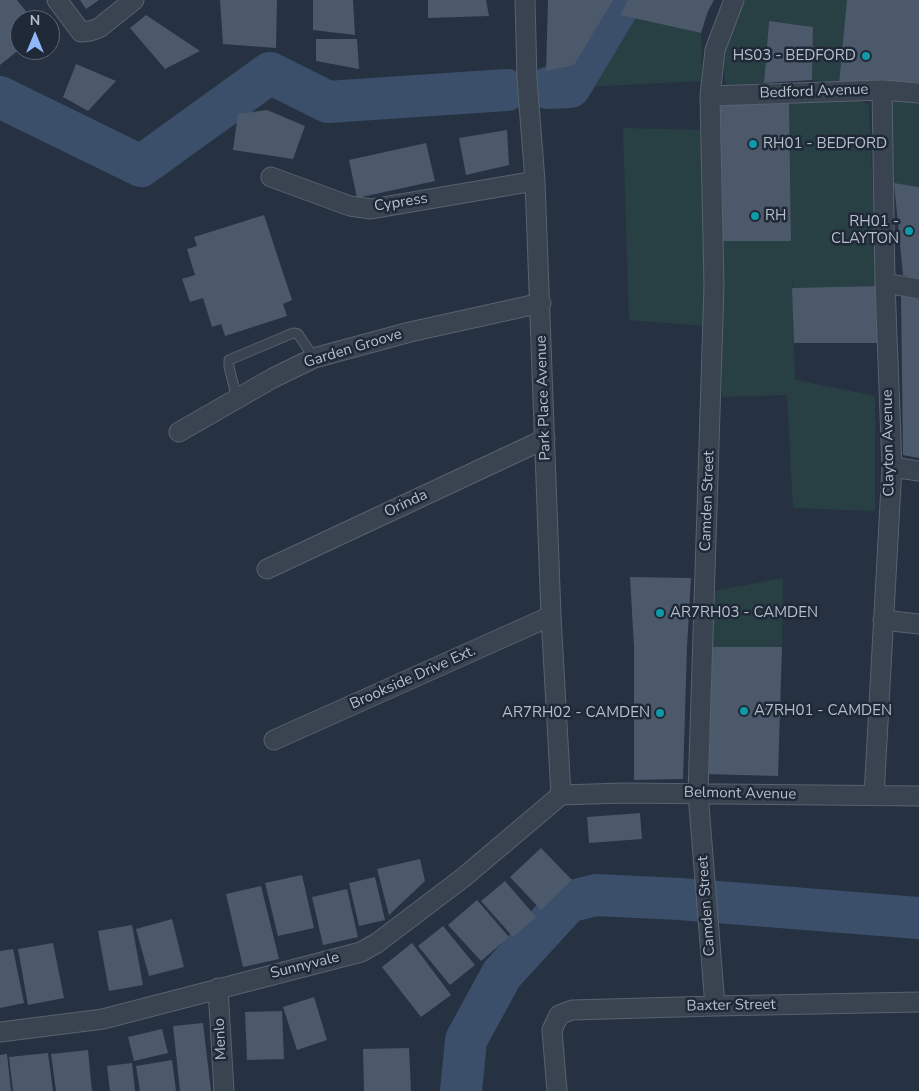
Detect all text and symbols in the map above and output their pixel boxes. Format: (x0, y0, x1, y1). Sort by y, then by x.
north arrow (10, 10, 60, 60)
text: N (30, 11, 40, 30)
place label: HS03 - BEDFORD (733, 47, 856, 65)
marker: HS03 - BEDFORD (860, 50, 872, 62)
street label: Bedford Avenue (759, 81, 869, 103)
place label: RH01 - BEDFORD (763, 135, 887, 153)
marker: RH01 - BEDFORD (747, 138, 759, 150)
street label: Cypress (373, 190, 429, 216)
place label: RH (765, 207, 786, 225)
marker: RH (749, 210, 761, 222)
place label: RH01 - CLAYTON (831, 213, 899, 248)
marker: RH01 - CLAYTON (903, 225, 915, 237)
street label: Garden Groove (302, 326, 404, 372)
street label: Park Place Avenue (533, 335, 555, 461)
street label: Clayton Avenue (879, 389, 899, 497)
street label: Camden Street (697, 450, 719, 552)
street label: Orinda (382, 486, 430, 522)
place label: AR7RH03 - CAMDEN (670, 604, 818, 622)
marker: AR7RH03 - CAMDEN (654, 607, 666, 619)
street label: Brookside Drive Ext. (347, 642, 479, 714)
place label: A7RH01 - CAMDEN (754, 702, 892, 720)
place label: AR7RH02 - CAMDEN (502, 704, 650, 722)
marker: A7RH01 - CAMDEN (738, 705, 750, 717)
marker: AR7RH02 - CAMDEN (654, 707, 666, 719)
street label: Belmont Avenue (684, 784, 796, 804)
street label: Camden Street (695, 855, 719, 957)
street label: Sunnyvale (269, 949, 341, 983)
street label: Baxter Street (686, 996, 776, 1016)
street label: Menlo (211, 1018, 231, 1060)

